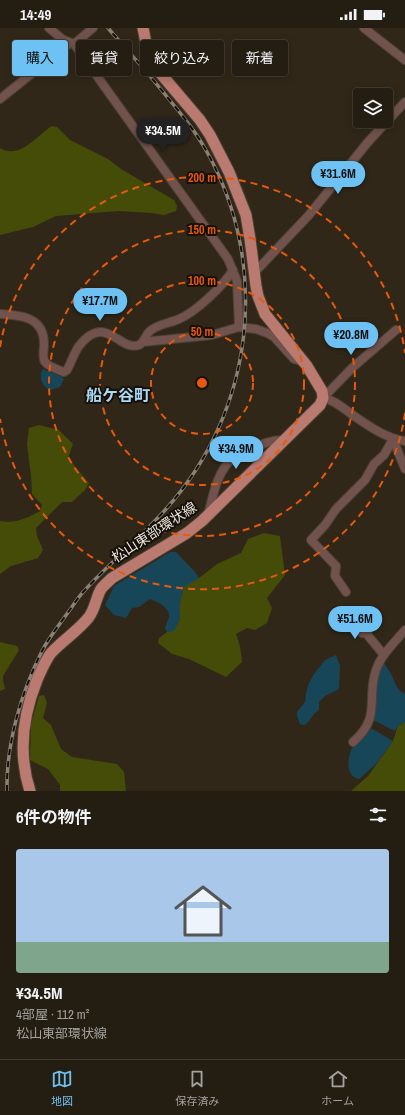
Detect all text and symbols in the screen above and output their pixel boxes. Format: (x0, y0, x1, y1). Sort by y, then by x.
text: 14:49 (20, 4, 51, 25)
chip: 購入 (12, 40, 68, 76)
chip: 賃貸 (76, 40, 132, 76)
chip: 絞り込み (140, 40, 224, 76)
chip: 新着 (232, 40, 288, 76)
map controls (353, 88, 393, 128)
button: layers (353, 88, 393, 128)
pin: ¥34.5M (130, 118, 196, 152)
text: ¥34.5M (145, 122, 181, 139)
pin: ¥31.6M (305, 161, 371, 195)
text: ¥31.6M (320, 165, 356, 182)
text: 200 m (188, 170, 216, 186)
text: 150 m (188, 222, 216, 238)
text: 100 m (188, 273, 216, 289)
pin: ¥17.7M (67, 288, 133, 322)
text: ¥17.7M (82, 292, 118, 309)
pin: ¥20.8M (318, 322, 384, 356)
text: 50 m (191, 324, 213, 340)
text: ¥20.8M (333, 326, 369, 343)
centre of rings (195, 376, 209, 390)
district label: 船ケ谷町 (86, 384, 150, 406)
pin: ¥34.9M (203, 436, 269, 470)
text: ¥34.9M (218, 440, 254, 457)
street label: 松山東部環状線 (108, 498, 200, 566)
pin: ¥51.6M (322, 606, 388, 640)
text: ¥51.6M (337, 610, 373, 627)
icon: filters (367, 804, 389, 826)
text: 6件の物件 (16, 805, 92, 828)
icon: home (167, 875, 239, 947)
text: ¥34.5M (16, 981, 63, 1004)
text: 4部屋 · 112 m² (16, 1006, 89, 1023)
text: 松山東部環状線 (16, 1025, 107, 1042)
tab: 地図 (51, 1068, 73, 1108)
tab: 保存済み (175, 1068, 219, 1108)
tab: ホーム (321, 1068, 354, 1108)

